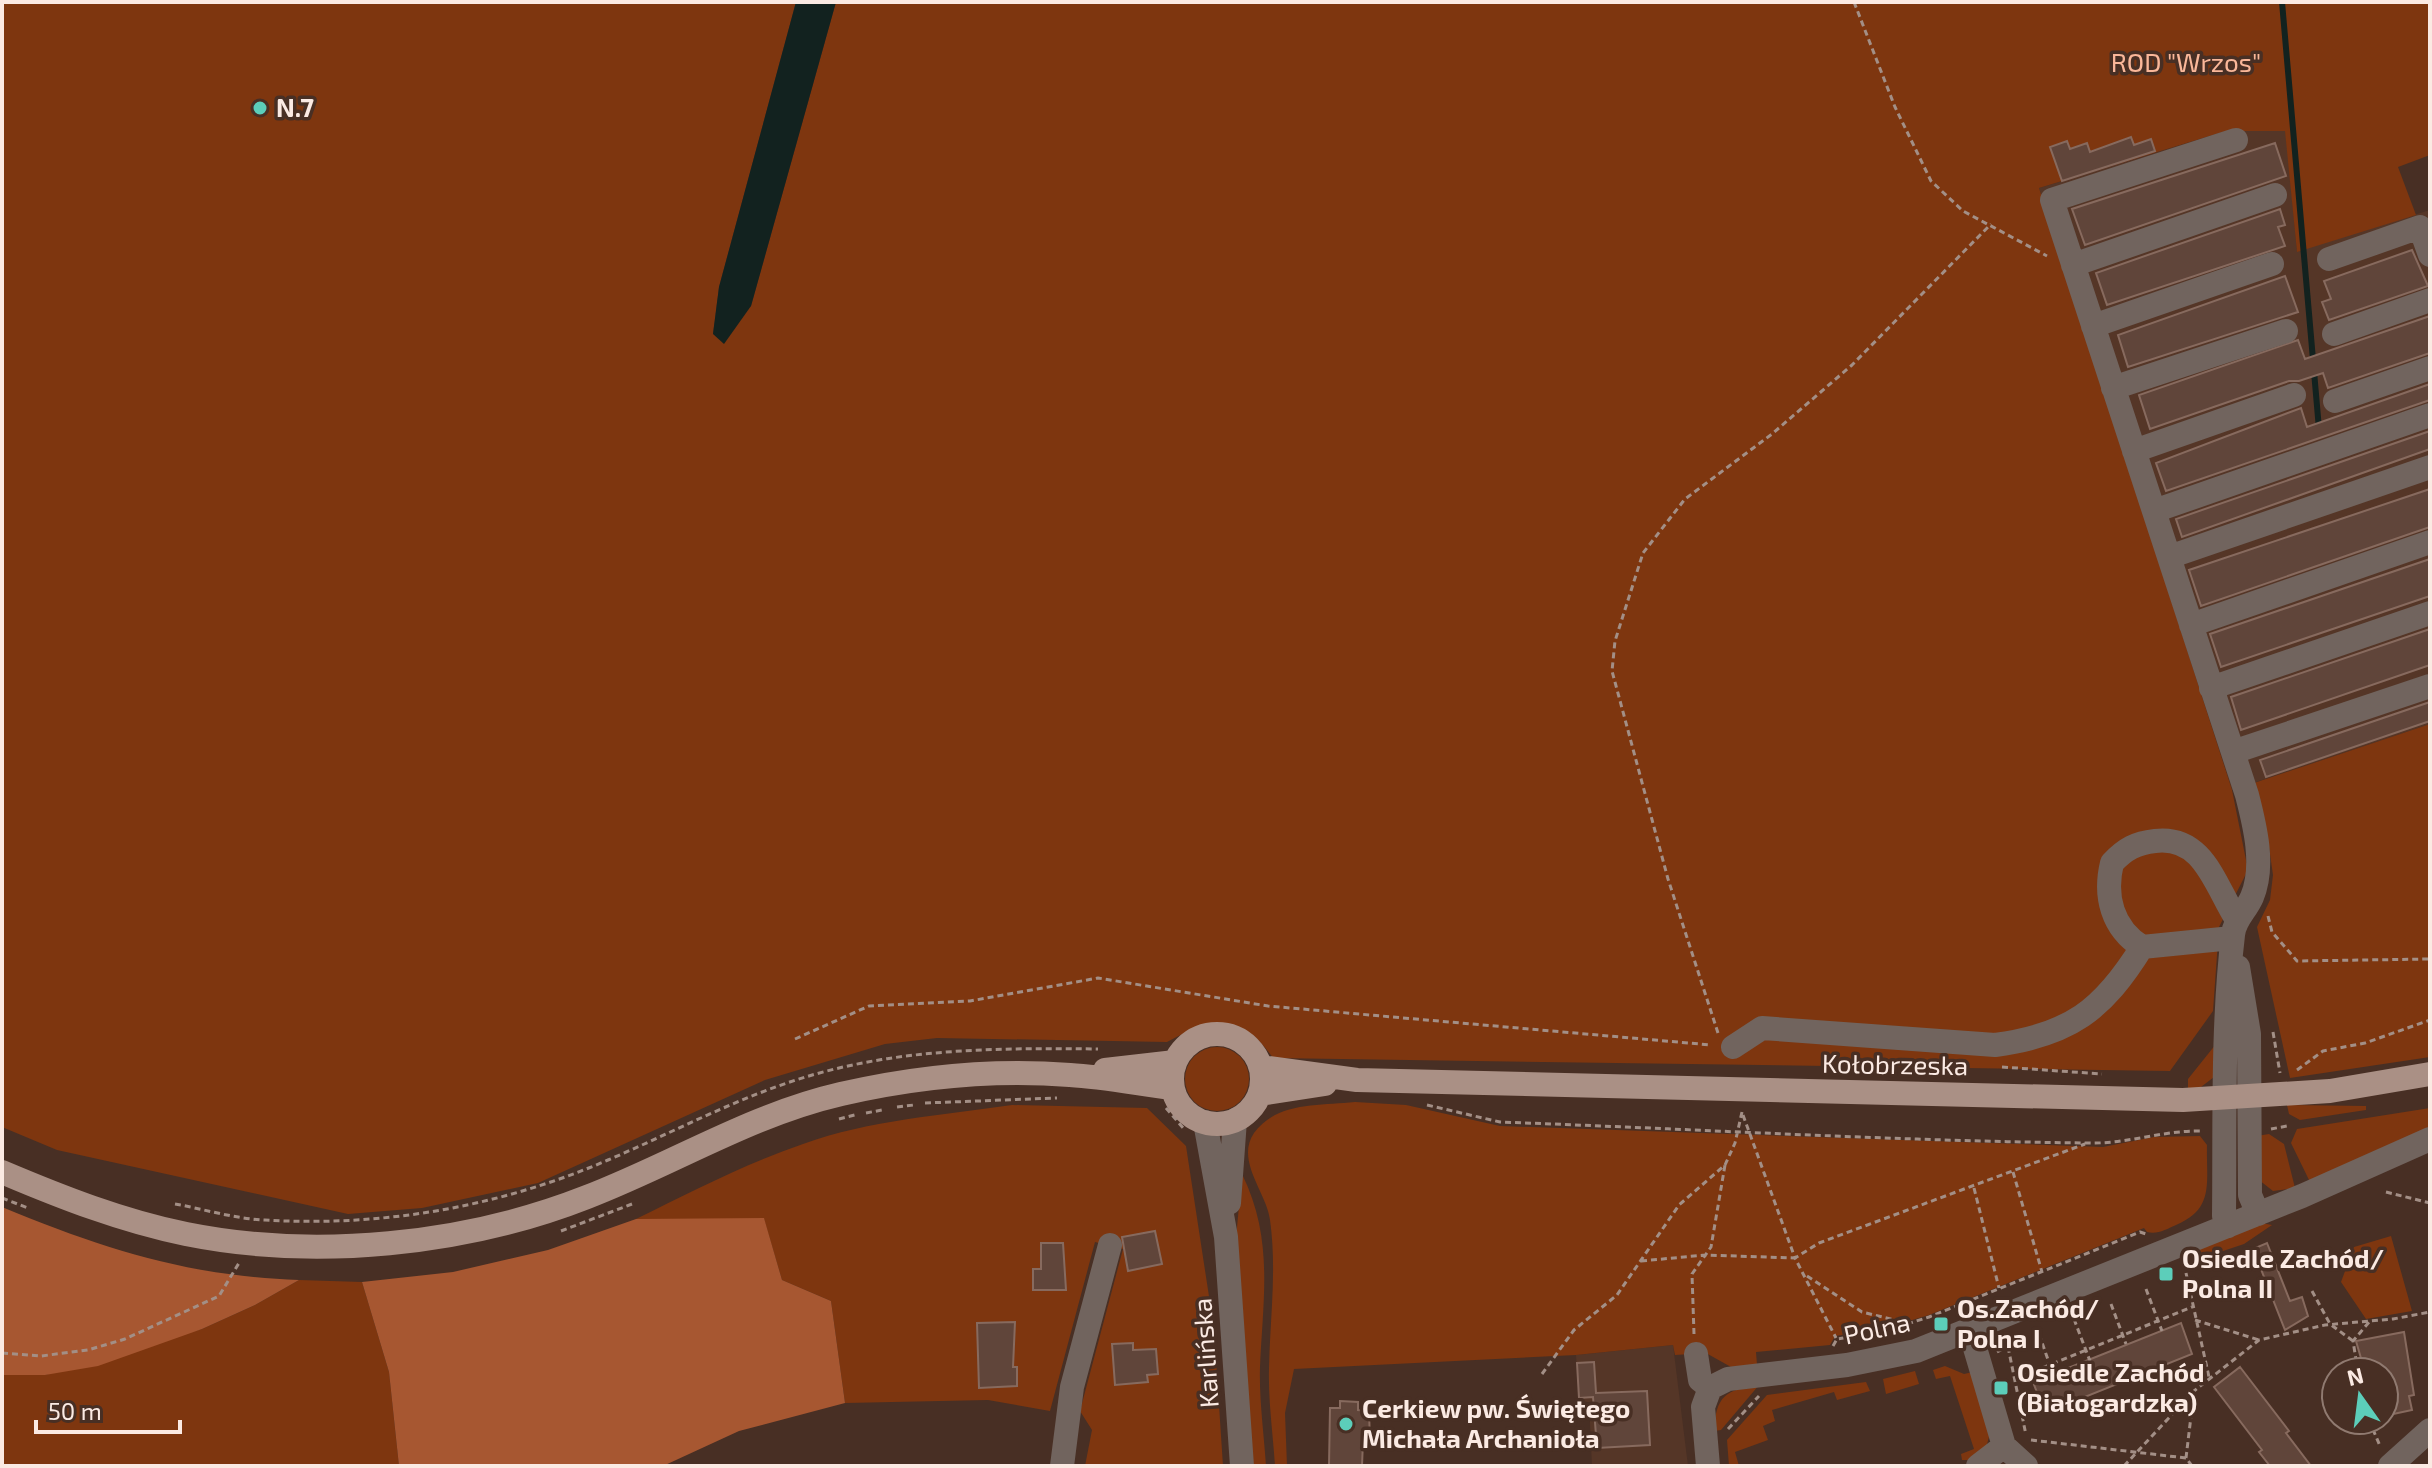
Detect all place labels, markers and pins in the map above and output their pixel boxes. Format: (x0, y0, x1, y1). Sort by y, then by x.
place label: N.7 (276, 91, 314, 122)
marker: N.7 (251, 99, 269, 117)
place label: Osiedle Zachód/ Polna II (2182, 1242, 2384, 1303)
marker: Osiedle Zachód/ Polna II (2157, 1265, 2175, 1283)
place label: Os.Zachód/ Polna I (1957, 1292, 2099, 1353)
marker: Os.Zachód/ Polna I (1932, 1315, 1950, 1333)
place label: Osiedle Zachód (Białogardzka) (2017, 1356, 2205, 1417)
marker: Osiedle Zachód (Białogardzka) (1992, 1379, 2010, 1397)
place label: Cerkiew pw. Świętego Michała Archanioła (1362, 1392, 1630, 1453)
marker: Cerkiew pw. Świętego Michała Archanioła (1337, 1415, 1355, 1433)

